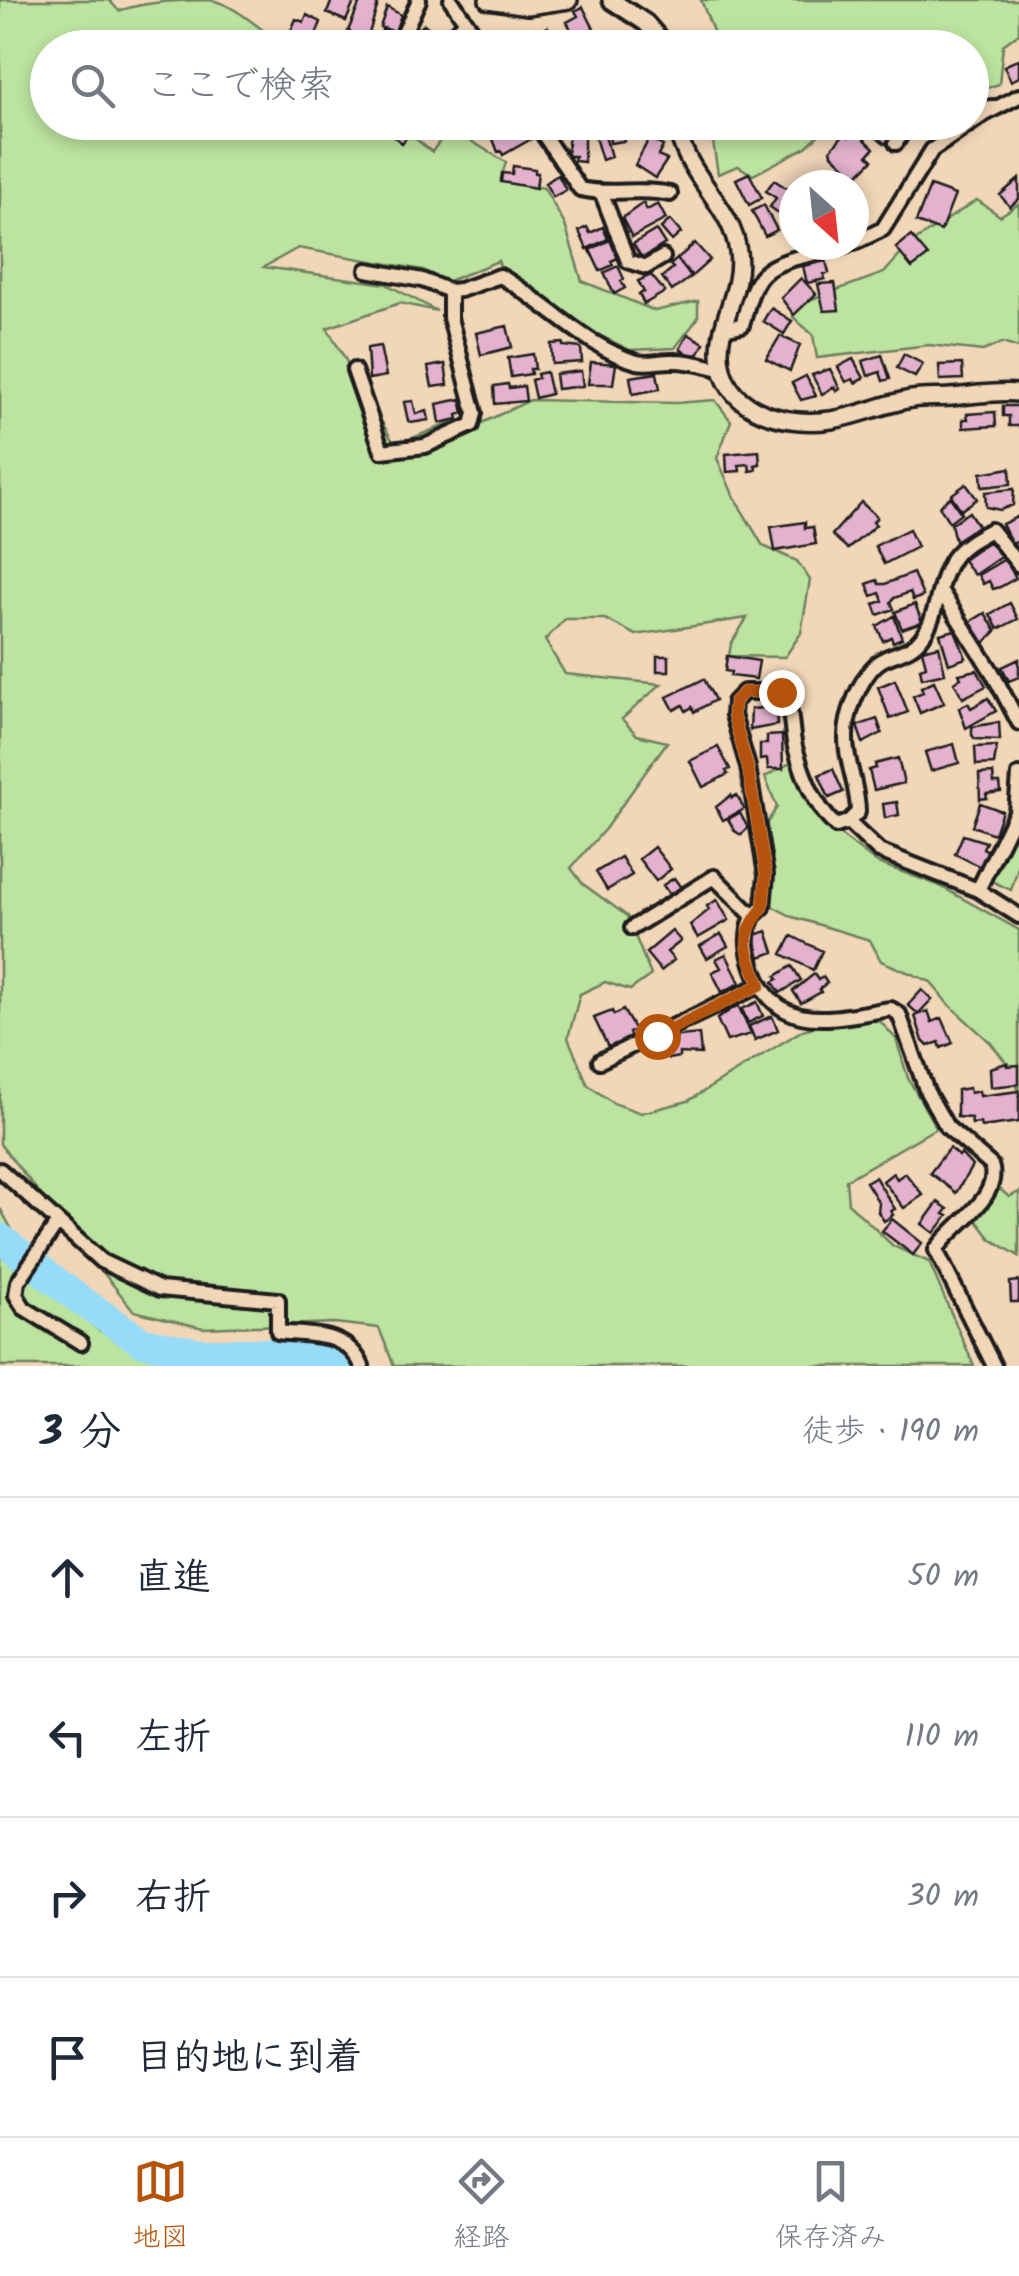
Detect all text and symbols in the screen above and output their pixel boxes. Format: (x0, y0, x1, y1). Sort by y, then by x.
search box (30, 30, 989, 140)
text: ここで検索 (145, 57, 335, 117)
icon: search (65, 58, 120, 113)
north arrow (779, 170, 869, 260)
route end (759, 670, 805, 716)
route start (635, 1014, 681, 1060)
text: 3 分 (40, 1400, 121, 1467)
text: 徒歩 · 190 m (802, 1407, 979, 1458)
text: 直進 (135, 1549, 211, 1609)
icon: ahead (40, 1550, 95, 1605)
text: 50 m (908, 1552, 979, 1603)
text: 左折 (135, 1709, 211, 1769)
icon: left (40, 1710, 95, 1765)
text: 110 m (905, 1712, 979, 1763)
text: 右折 (135, 1869, 211, 1929)
icon: right (40, 1870, 95, 1925)
text: 30 m (906, 1872, 979, 1923)
text: 目的地に到着 (135, 2029, 363, 2089)
icon: arrive (40, 2030, 95, 2085)
tab: 地図 (132, 2154, 189, 2261)
tab: 経路 (453, 2154, 510, 2261)
tab: 保存済み (774, 2154, 887, 2261)

